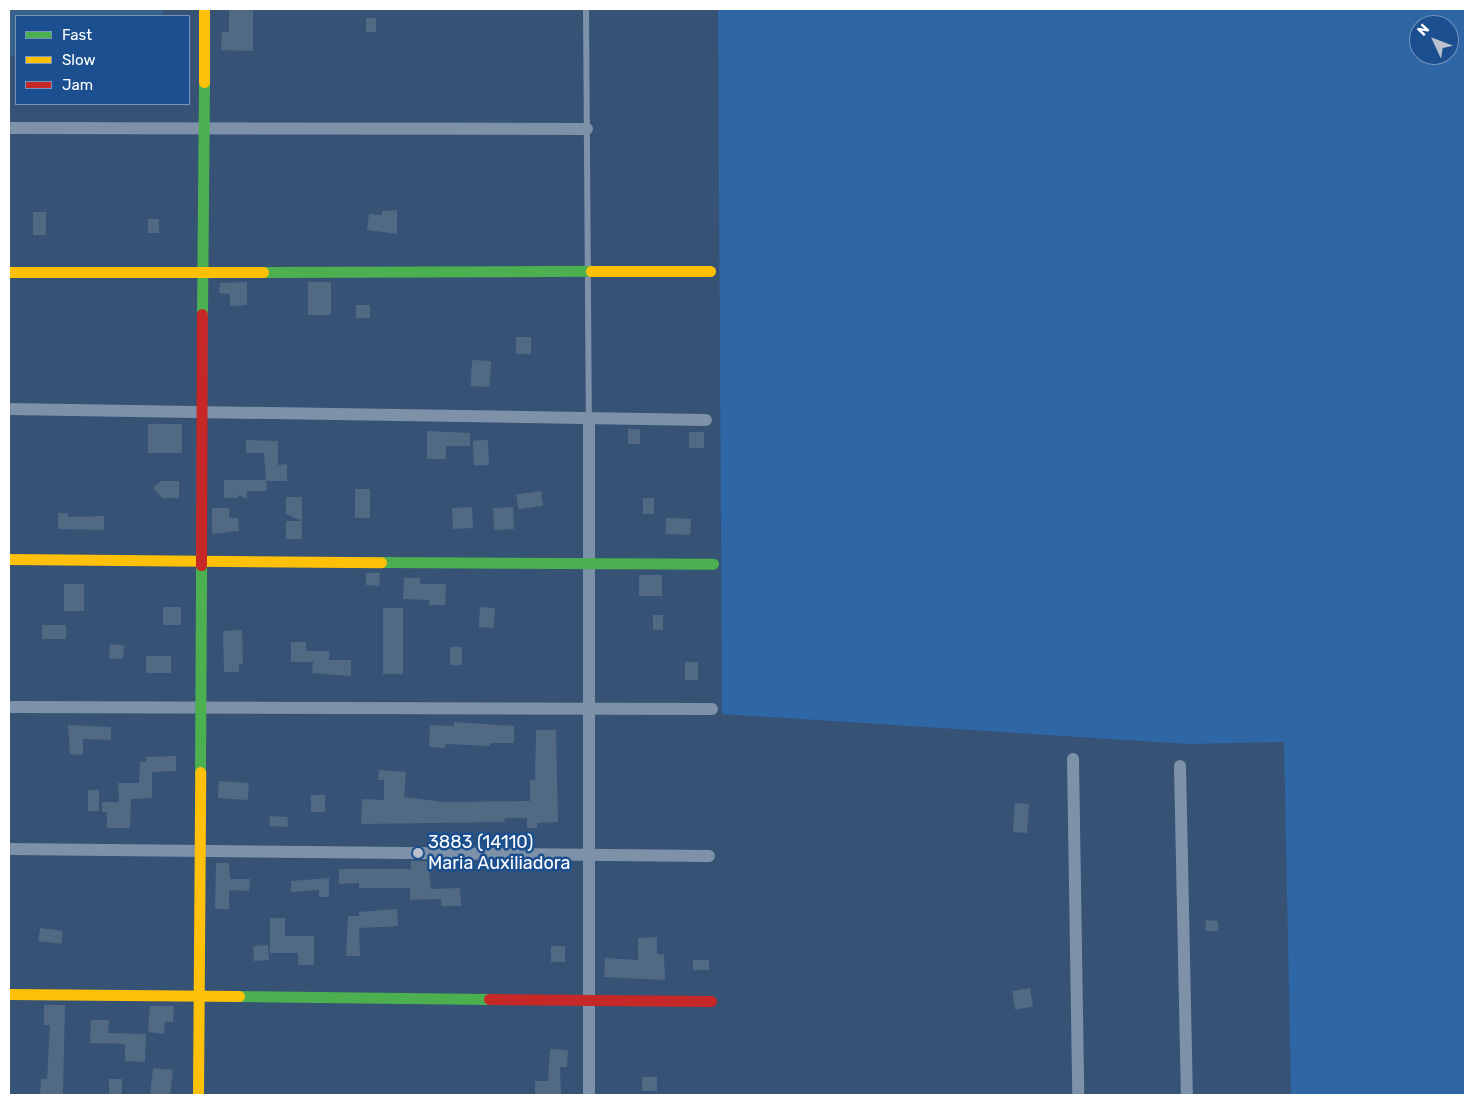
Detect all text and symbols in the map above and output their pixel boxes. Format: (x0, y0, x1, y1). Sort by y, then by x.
legend (15, 15, 190, 105)
north arrow (1409, 15, 1459, 65)
text: N (1414, 21, 1433, 40)
text: Fast (62, 26, 92, 44)
text: Slow (62, 51, 95, 69)
text: Jam (62, 76, 93, 94)
place label: 3883 (14110) Maria Auxiliadora (428, 832, 571, 874)
marker: 3883 (14110) Maria Auxiliadora (412, 847, 424, 859)

